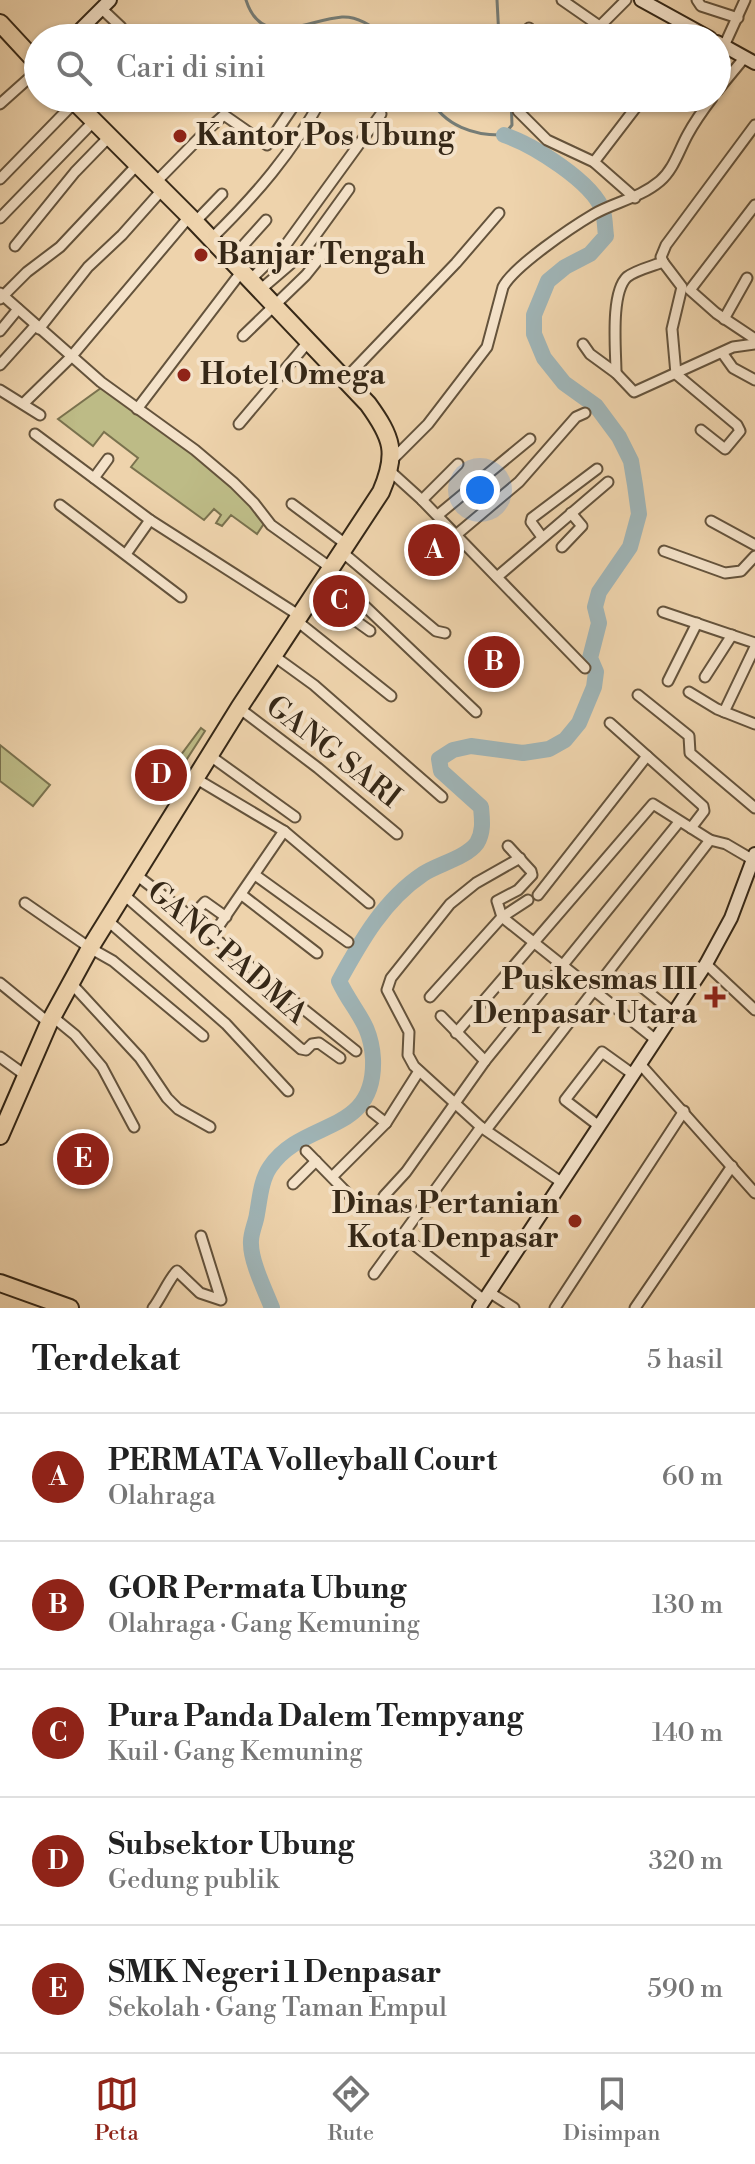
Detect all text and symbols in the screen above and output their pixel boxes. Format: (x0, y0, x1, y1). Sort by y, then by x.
search box (24, 24, 731, 112)
icon: search (52, 46, 96, 90)
text: Cari di sini (116, 49, 265, 87)
place label: Kantor Pos Ubung (196, 117, 456, 155)
marker: Kantor Pos Ubung (171, 127, 189, 145)
place label: Banjar Tengah (217, 236, 426, 274)
marker: Banjar Tengah (192, 246, 210, 264)
place label: Hotel Omega (200, 356, 386, 394)
marker: Hotel Omega (175, 366, 193, 384)
your location (460, 470, 500, 510)
pin: A (408, 520, 460, 580)
pin: C (313, 571, 365, 631)
pin: B (468, 632, 520, 692)
street label: GANG SARI (258, 687, 409, 817)
pin: D (135, 745, 187, 805)
street label: GANG PADMA (139, 873, 316, 1034)
place label: Puskesmas III Denpasar Utara (473, 961, 698, 1033)
marker: Puskesmas III Denpasar Utara (704, 986, 726, 1008)
pin: E (57, 1129, 109, 1189)
place label: Dinas Pertanian Kota Denpasar (332, 1185, 560, 1257)
marker: Dinas Pertanian Kota Denpasar (566, 1212, 584, 1230)
text: Terdekat (32, 1339, 180, 1381)
text: 5 hasil (647, 1344, 723, 1376)
text: PERMATA Volleyball Court (108, 1442, 497, 1480)
text: A (49, 1461, 67, 1493)
text: 60 m (662, 1461, 723, 1493)
text: Olahraga (108, 1480, 216, 1512)
text: GOR Permata Ubung (108, 1570, 406, 1608)
text: B (48, 1589, 68, 1621)
text: 130 m (652, 1589, 723, 1621)
text: Olahraga · Gang Kemuning (108, 1608, 420, 1640)
text: Pura Panda Dalem Tempyang (108, 1698, 523, 1736)
text: C (49, 1717, 67, 1749)
text: 140 m (652, 1717, 723, 1749)
text: Kuil · Gang Kemuning (108, 1736, 363, 1768)
text: Subsektor Ubung (108, 1826, 354, 1864)
text: D (48, 1845, 68, 1877)
text: 320 m (648, 1845, 723, 1877)
text: Gedung publik (108, 1864, 279, 1896)
text: SMK Negeri 1 Denpasar (108, 1954, 441, 1992)
text: E (49, 1973, 67, 2005)
text: 590 m (648, 1973, 723, 2005)
text: Sekolah · Gang Taman Empul (108, 1992, 447, 2024)
tab: Peta (95, 2072, 139, 2147)
tab: Rute (328, 2072, 374, 2147)
tab: Disimpan (563, 2072, 660, 2147)

